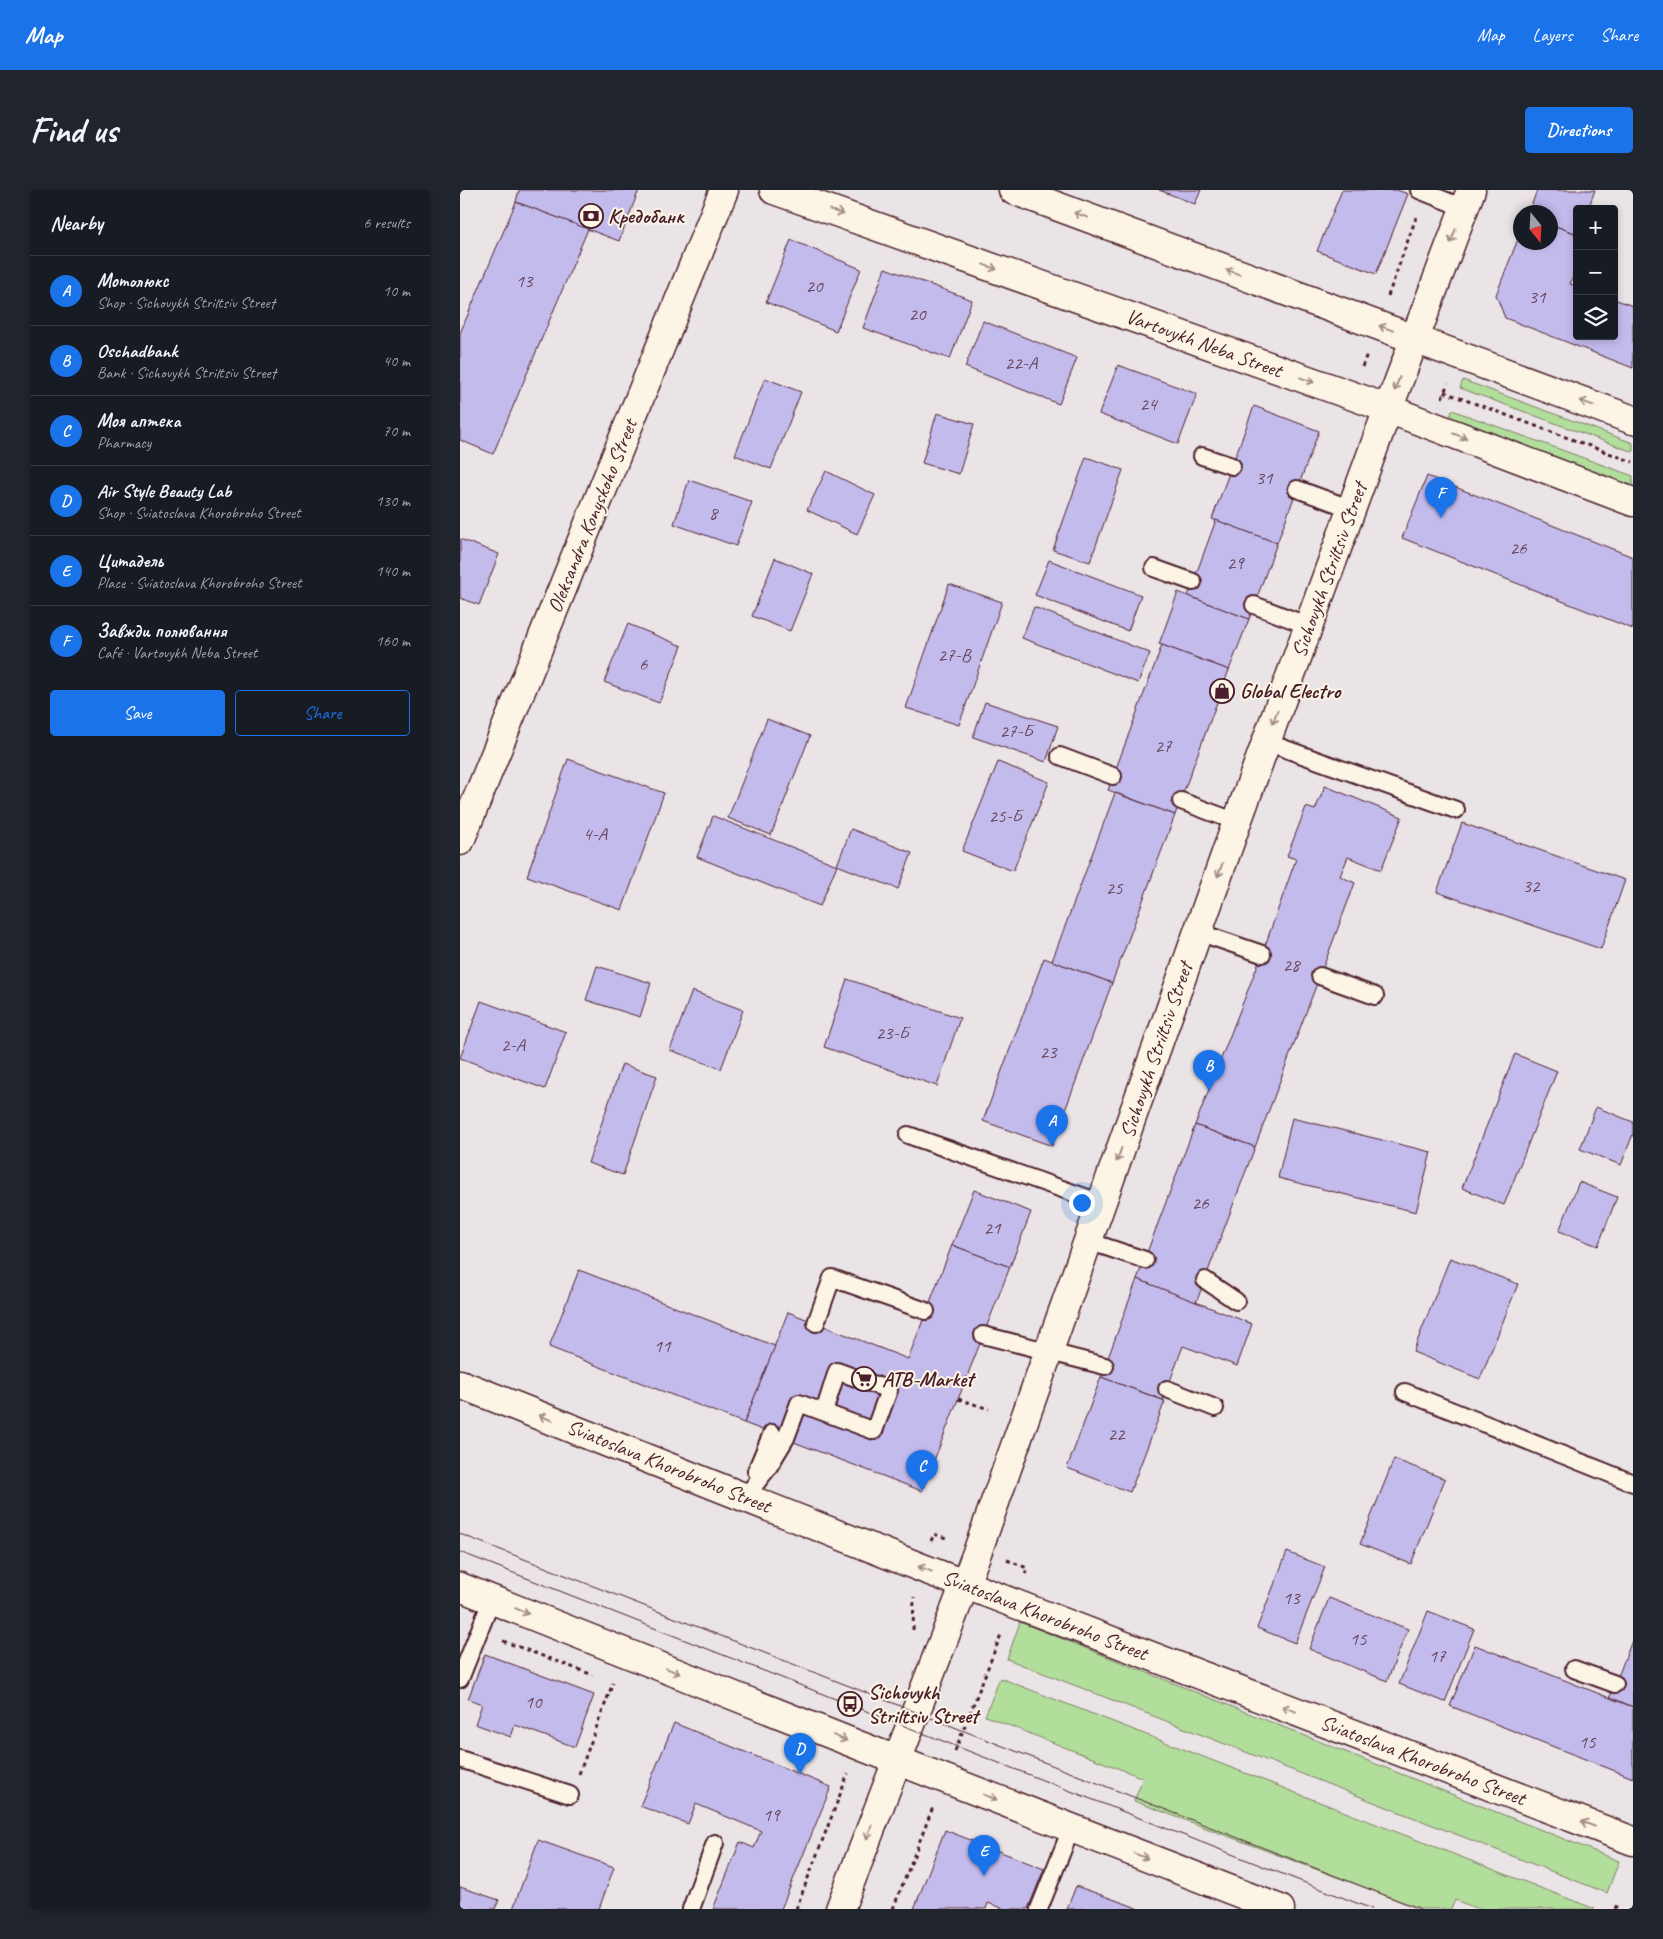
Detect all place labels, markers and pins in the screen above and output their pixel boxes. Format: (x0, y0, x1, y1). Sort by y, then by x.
bank icon: Кредобанк (578, 203, 604, 229)
place label: Кредобанк (608, 203, 685, 229)
pin: F (1425, 477, 1457, 518)
shop icon: Global Electro (1209, 678, 1235, 704)
place label: Global Electro (1240, 678, 1342, 704)
pin: B (1193, 1050, 1225, 1091)
pin: A (1036, 1105, 1068, 1146)
supermarket icon: ATB-Market (851, 1366, 877, 1392)
place label: ATB-Market (882, 1366, 976, 1392)
pin: C (906, 1450, 938, 1491)
place label: Sichovykh Striltsiv Street (868, 1679, 981, 1729)
bus stop icon: Sichovykh Striltsiv Street (837, 1691, 863, 1717)
pin: D (784, 1733, 816, 1774)
pin: E (968, 1835, 1000, 1876)

